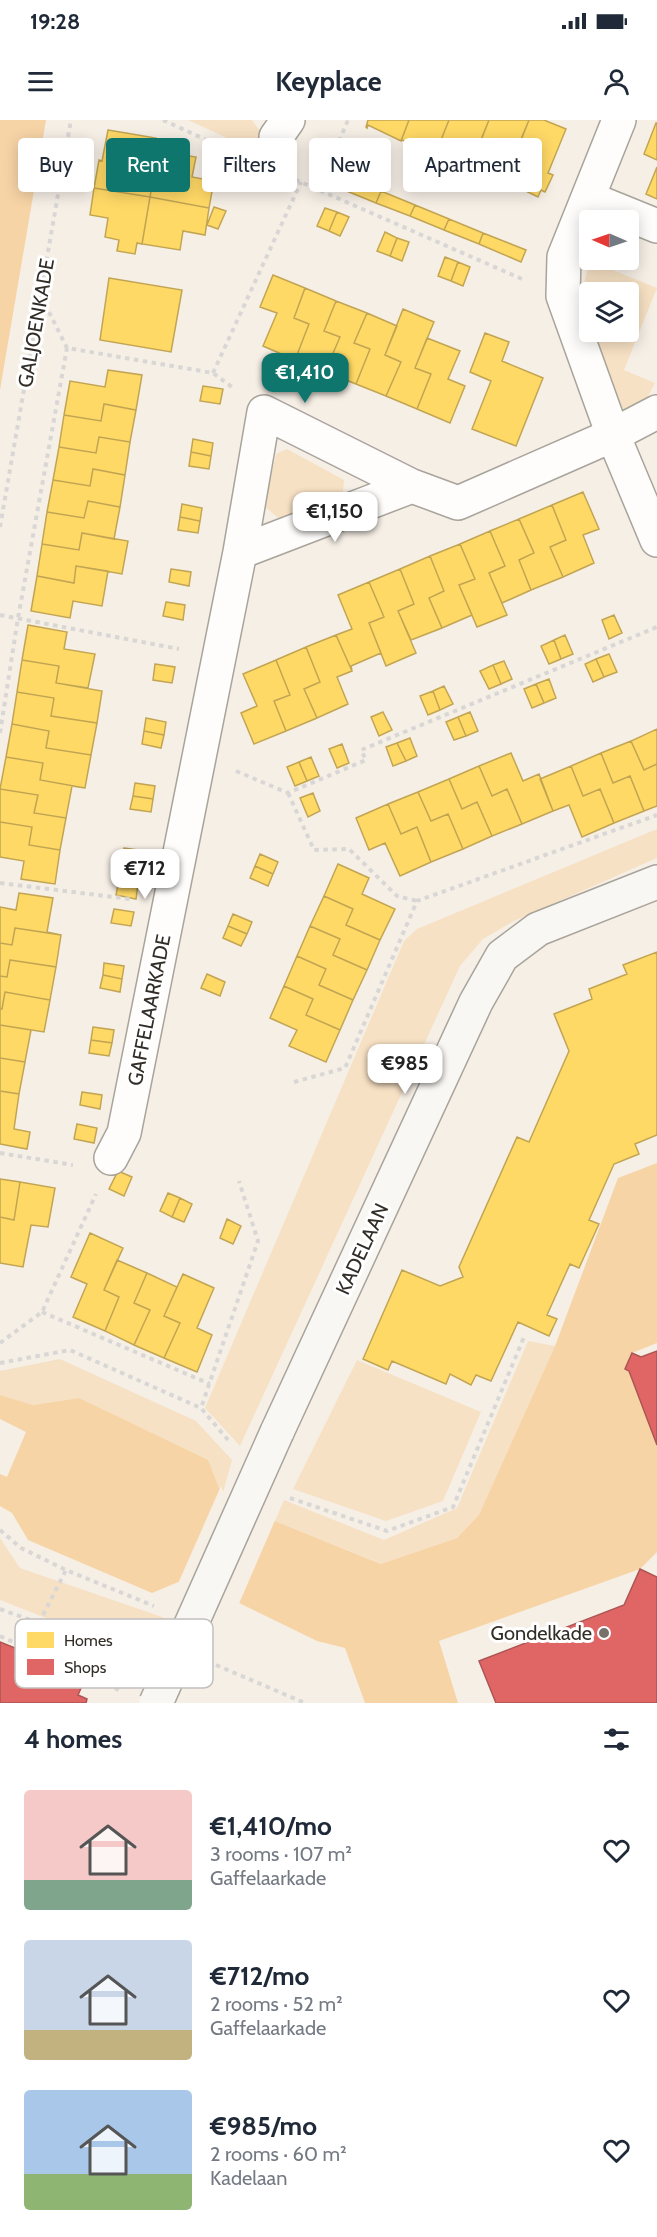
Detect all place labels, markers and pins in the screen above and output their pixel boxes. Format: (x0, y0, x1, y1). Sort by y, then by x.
pin: €1,410 (256, 353, 354, 404)
pin: €1,150 (286, 492, 384, 543)
pin: €712 (109, 849, 181, 900)
pin: €985 (369, 1044, 441, 1095)
place label: Gondelkade (491, 1621, 592, 1645)
marker: Gondelkade (597, 1626, 611, 1640)

